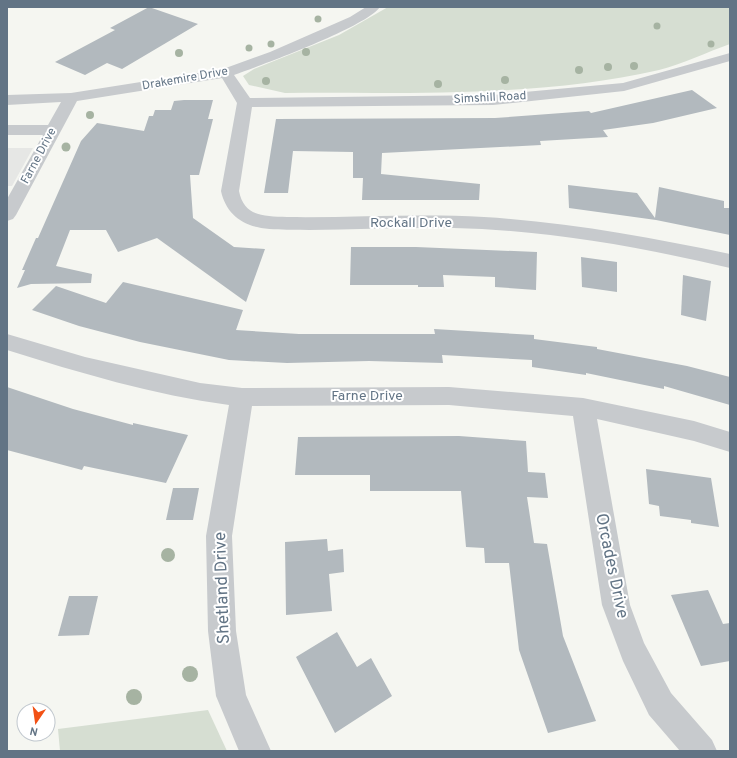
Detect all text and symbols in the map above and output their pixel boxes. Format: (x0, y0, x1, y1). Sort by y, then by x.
street label: Drakemire Drive (141, 64, 229, 94)
street label: Simshill Road (453, 88, 527, 108)
street label: Farne Drive (17, 125, 61, 187)
street label: Rockall Drive (370, 215, 452, 232)
street label: Farne Drive (331, 388, 403, 405)
street label: Orcades Drive (589, 511, 633, 621)
street label: Shetland Drive (210, 531, 236, 645)
north arrow (16, 702, 56, 742)
text: N (29, 723, 39, 738)

